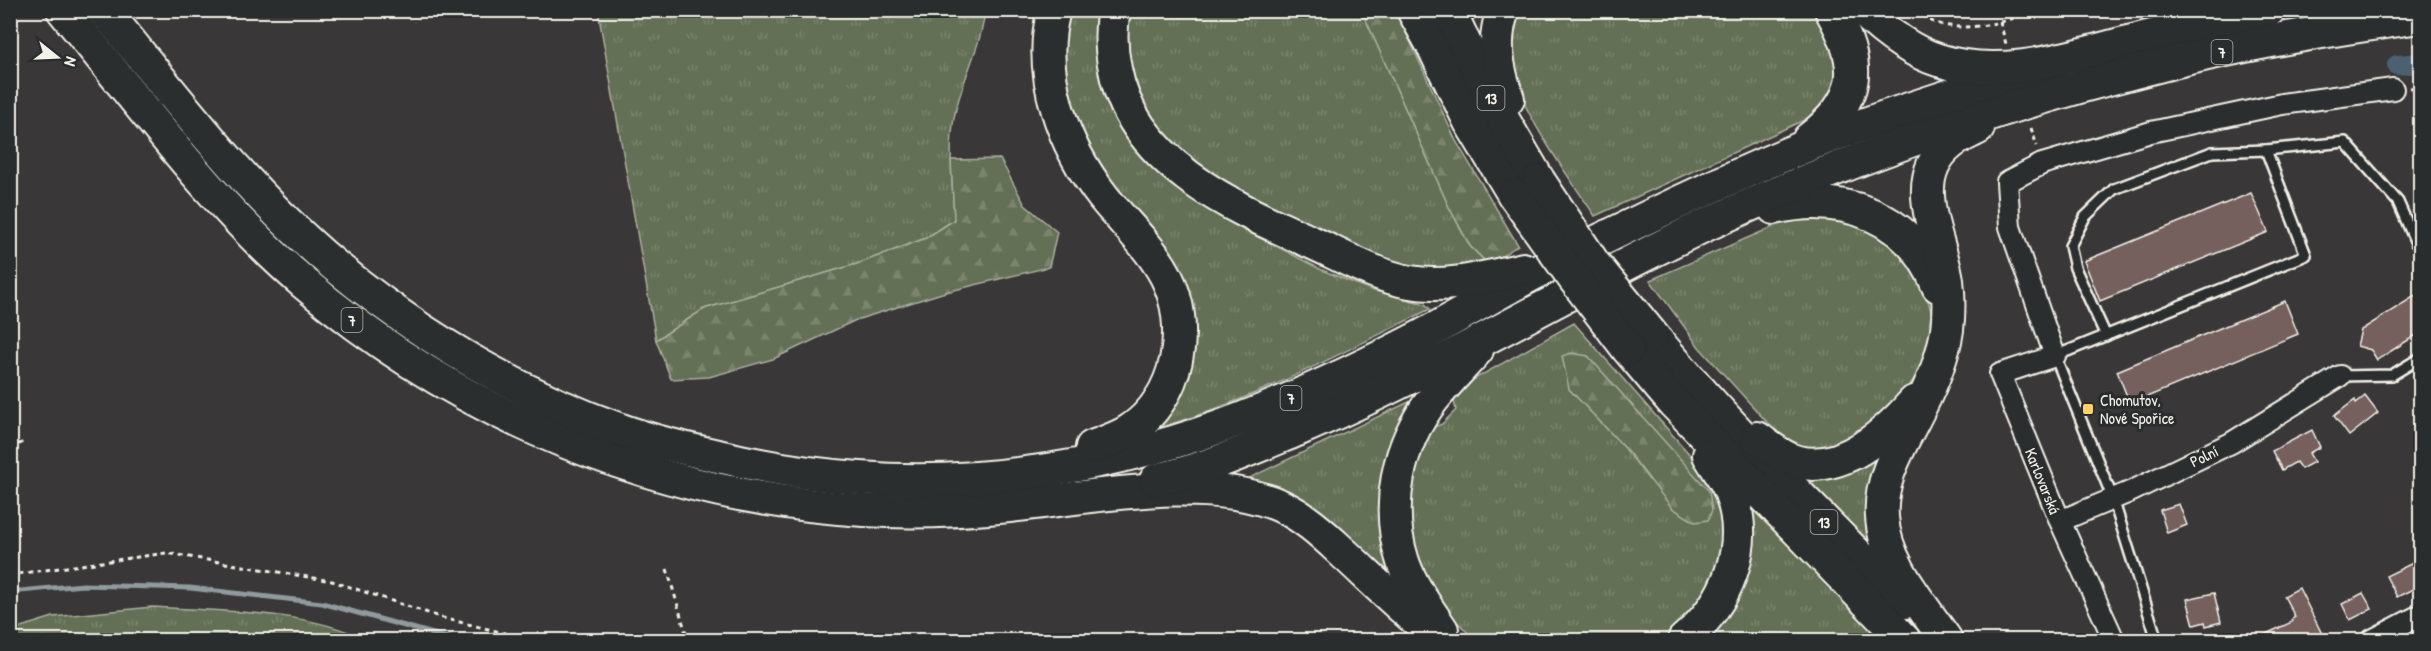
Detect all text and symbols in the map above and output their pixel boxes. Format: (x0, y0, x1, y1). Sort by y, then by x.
north arrow (27, 27, 87, 87)
road number: 7 (2212, 40, 2232, 64)
text: N (59, 54, 83, 70)
road number: 13 (1478, 86, 1504, 110)
road number: 7 (342, 308, 362, 332)
road number: 7 (1280, 386, 1302, 410)
place label: Chomutov, Nové Spořice (2100, 389, 2175, 429)
marker: Chomutov, Nové Spořice (2081, 402, 2095, 416)
street label: Polní (2186, 440, 2222, 472)
street label: Karlovarská (2020, 445, 2066, 517)
road number: 13 (1810, 510, 1838, 534)

